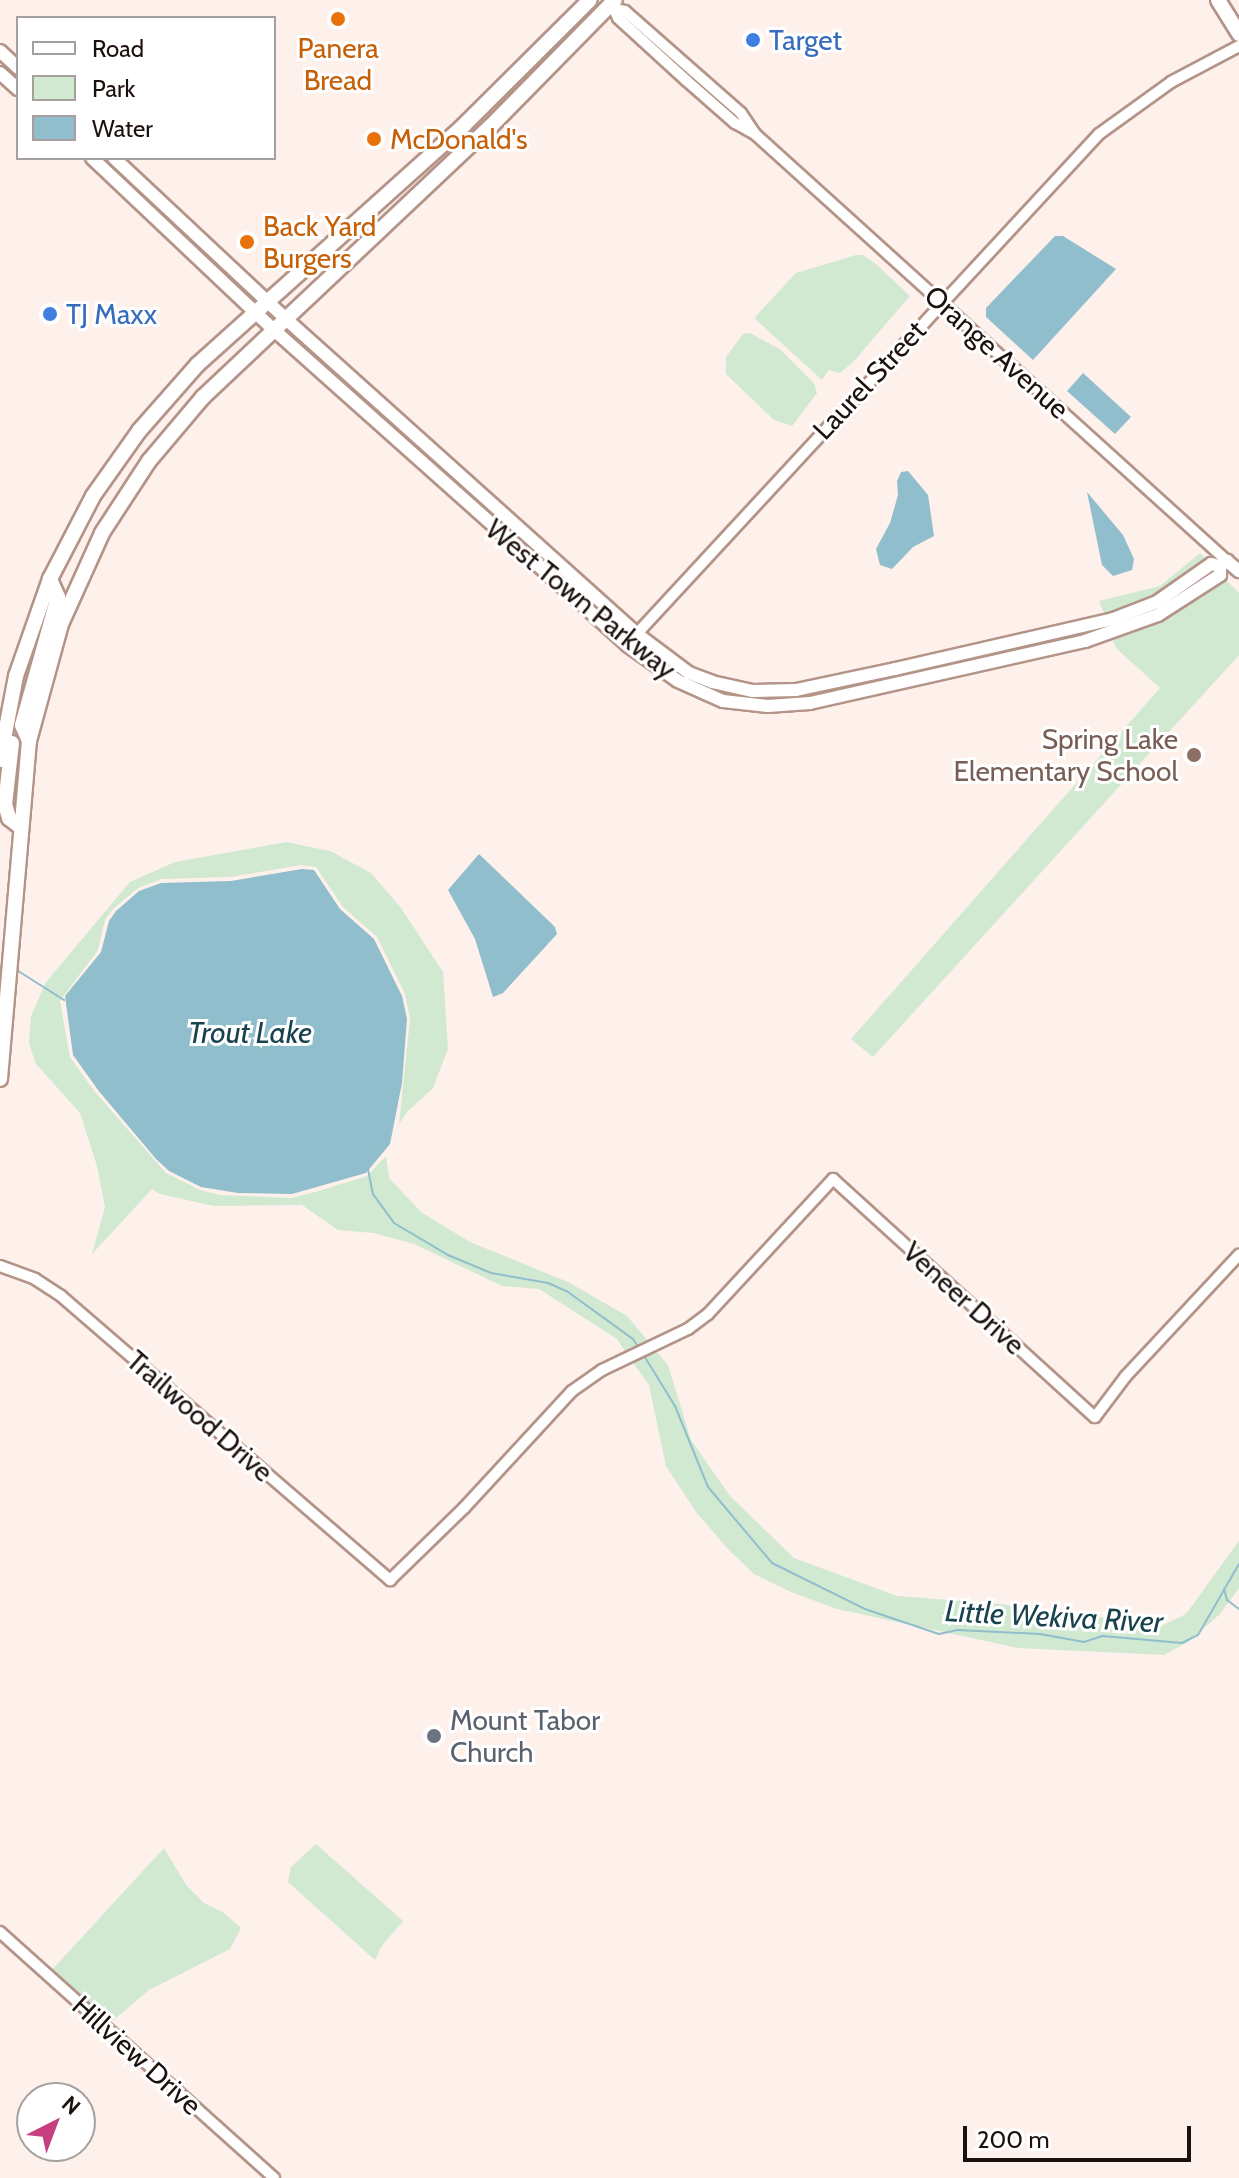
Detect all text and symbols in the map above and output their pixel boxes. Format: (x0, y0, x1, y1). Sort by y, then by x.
marker: Panera Bread (329, 10, 347, 28)
legend (16, 16, 276, 160)
place label: Target (769, 23, 842, 57)
place label: Panera Bread (297, 31, 379, 97)
marker: Target (744, 31, 762, 49)
text: Road (92, 34, 144, 63)
text: Park (92, 74, 135, 103)
text: Water (92, 114, 153, 143)
place label: McDonald's (390, 122, 528, 156)
marker: McDonald's (365, 130, 383, 148)
place label: Back Yard Burgers (263, 209, 376, 275)
marker: Back Yard Burgers (238, 233, 256, 251)
street label: Orange Avenue (918, 278, 1076, 426)
place label: TJ Maxx (66, 297, 157, 331)
marker: TJ Maxx (41, 305, 59, 323)
street label: Laurel Street (806, 314, 932, 446)
street label: West Town Parkway (479, 512, 683, 686)
place label: Spring Lake Elementary School (954, 722, 1178, 788)
marker: Spring Lake Elementary School (1185, 746, 1203, 764)
water label: Trout Lake (188, 1015, 312, 1051)
street label: Veneer Drive (896, 1235, 1032, 1361)
street label: Trailwood Drive (120, 1343, 280, 1489)
water label: Little Wekiva River (944, 1593, 1164, 1641)
place label: Mount Tabor Church (450, 1703, 600, 1769)
marker: Mount Tabor Church (425, 1727, 443, 1745)
street label: Hillview Drive (66, 1988, 208, 2122)
north arrow (16, 2082, 96, 2162)
text: N (56, 2090, 86, 2121)
scale bar (967, 2110, 1195, 2160)
text: 200 m (977, 2125, 1050, 2154)

